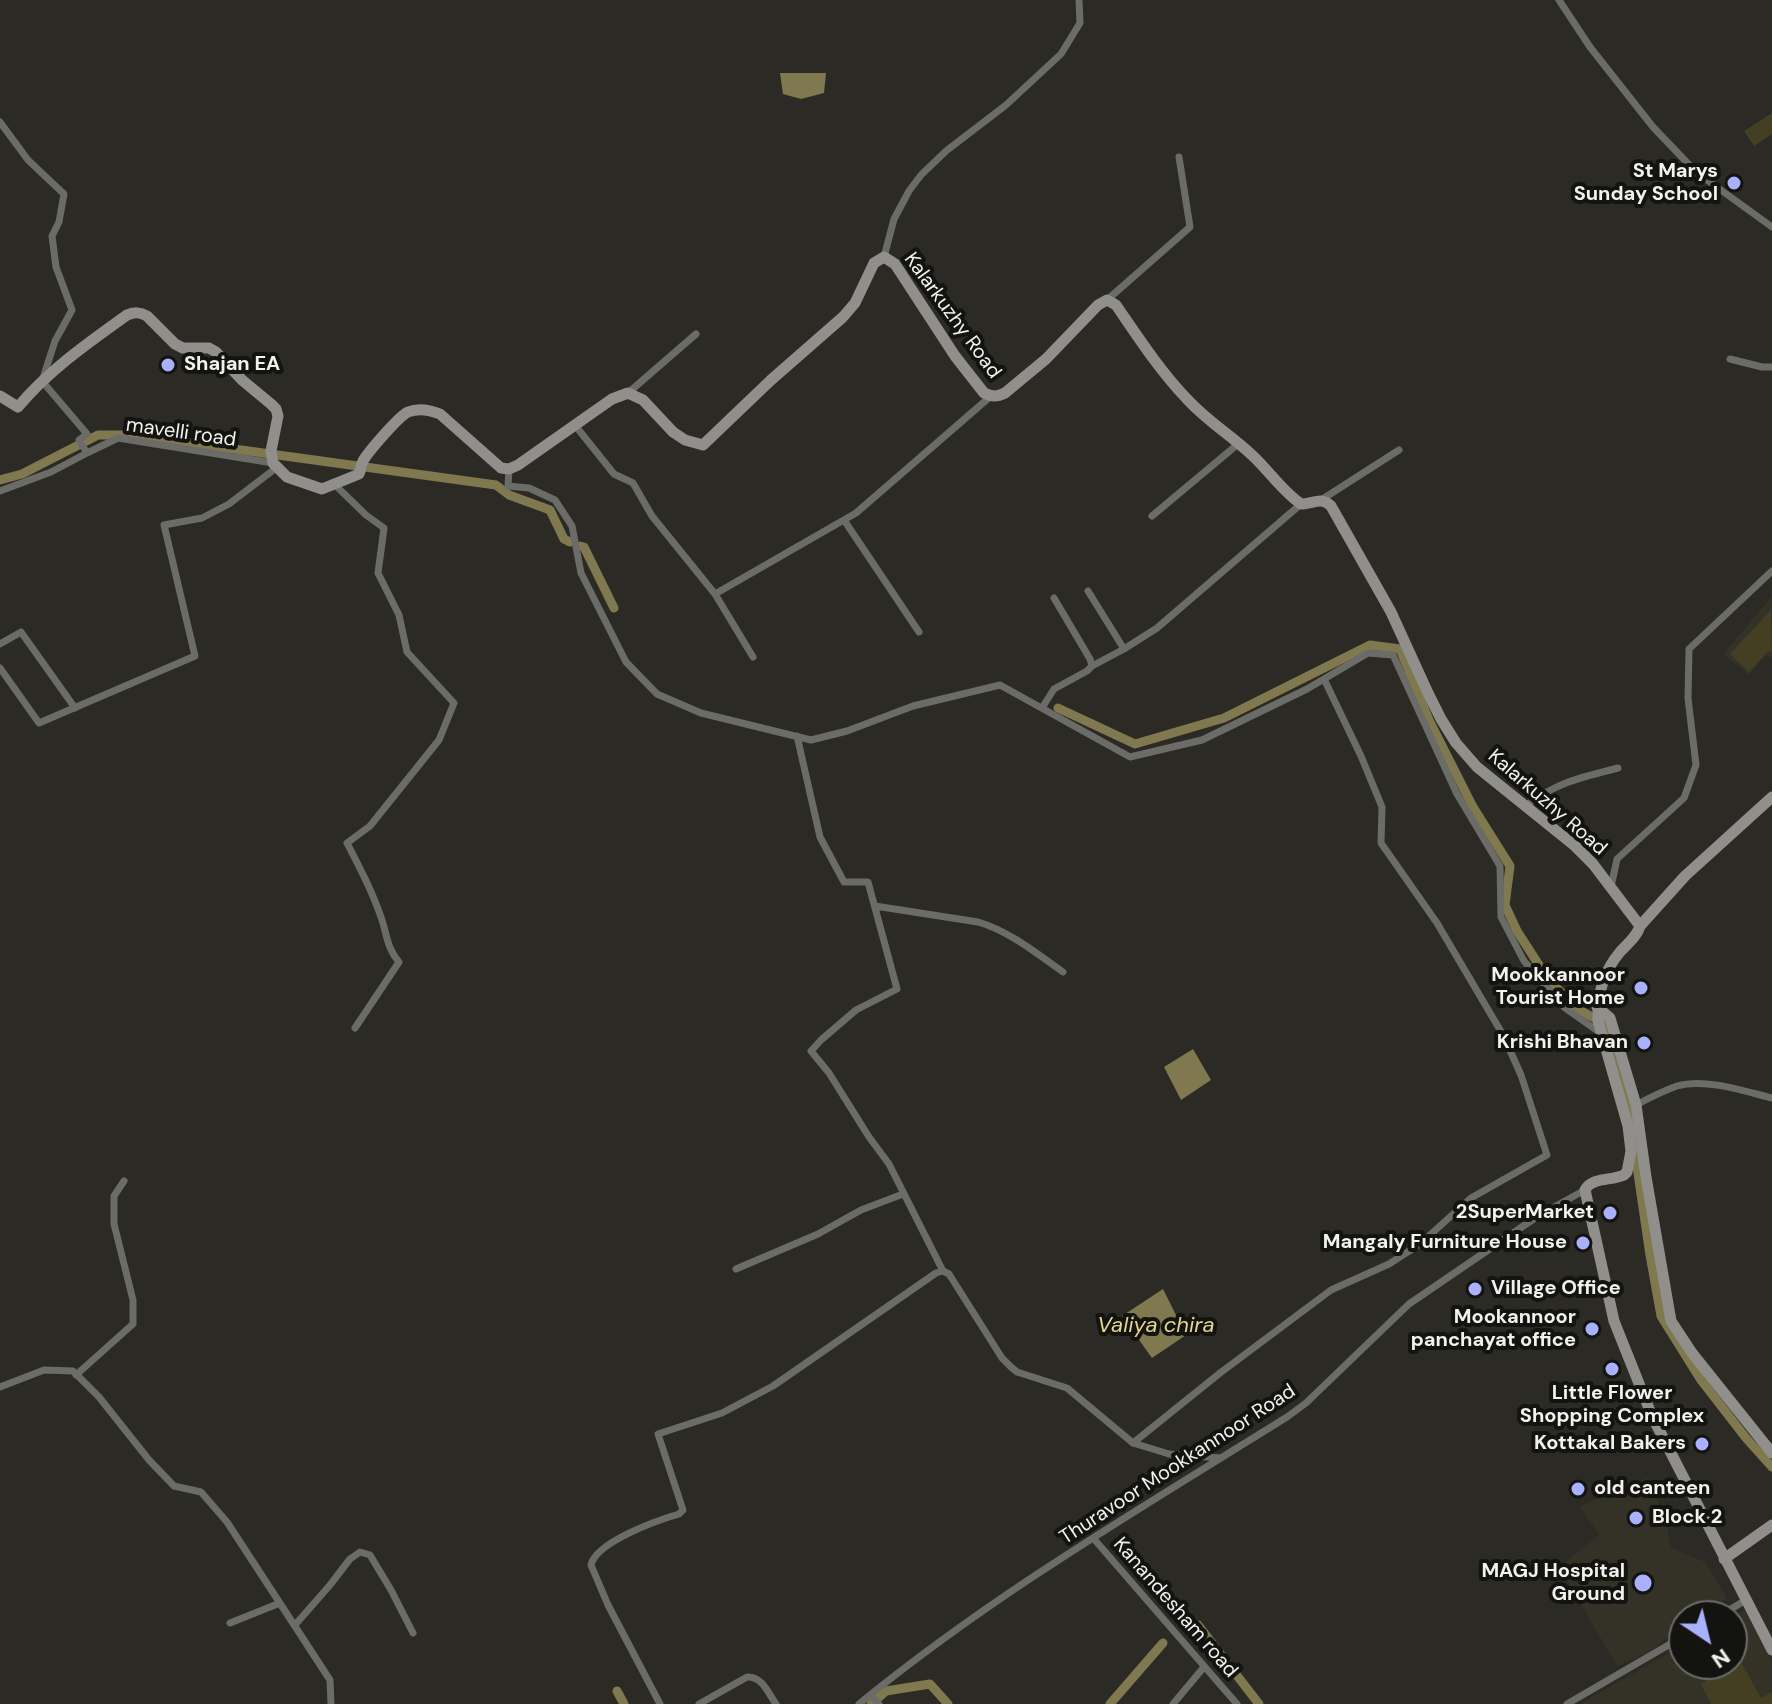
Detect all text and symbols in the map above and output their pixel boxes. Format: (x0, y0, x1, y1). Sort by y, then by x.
place label: St Marys Sunday School (1574, 160, 1718, 207)
marker: St Marys Sunday School (1725, 174, 1743, 192)
street label: Kalarkuzhy Road (898, 248, 1006, 384)
place label: Shajan EA (184, 353, 280, 377)
marker: Shajan EA (159, 356, 177, 374)
street label: mavelli road (124, 413, 238, 453)
street label: Kalarkuzhy Road (1483, 745, 1611, 861)
place label: Mookkannoor Tourist Home (1491, 964, 1625, 1011)
marker: Mookkannoor Tourist Home (1632, 979, 1650, 997)
place label: Krishi Bhavan (1497, 1031, 1628, 1055)
marker: Krishi Bhavan (1635, 1034, 1653, 1052)
place label: 2SuperMarket (1456, 1201, 1594, 1225)
marker: 2SuperMarket (1601, 1204, 1619, 1222)
place label: Mangaly Furniture House (1323, 1231, 1567, 1255)
marker: Mangaly Furniture House (1574, 1234, 1592, 1252)
place label: Village Office (1491, 1277, 1621, 1301)
marker: Village Office (1466, 1280, 1484, 1298)
place label: Mookannoor panchayat office (1411, 1306, 1576, 1353)
water label: Valiya chira (1097, 1313, 1215, 1339)
marker: Mookannoor panchayat office (1583, 1320, 1601, 1338)
marker: Little Flower Shopping Complex (1603, 1360, 1621, 1378)
street label: Thuravoor Mookkannoor Road (1056, 1380, 1300, 1550)
place label: Little Flower Shopping Complex (1520, 1382, 1704, 1429)
place label: Kottakal Bakers (1534, 1432, 1686, 1456)
marker: Kottakal Bakers (1693, 1435, 1711, 1453)
place label: old canteen (1594, 1477, 1710, 1501)
marker: old canteen (1569, 1480, 1587, 1498)
place label: Block 2 (1652, 1506, 1722, 1530)
marker: Block 2 (1627, 1509, 1645, 1527)
street label: Kanandesham road (1108, 1533, 1242, 1683)
place label: MAGJ Hospital Ground (1481, 1560, 1625, 1607)
marker: MAGJ Hospital Ground (1632, 1572, 1654, 1594)
north arrow (1668, 1600, 1748, 1680)
text: N (1706, 1642, 1736, 1675)

